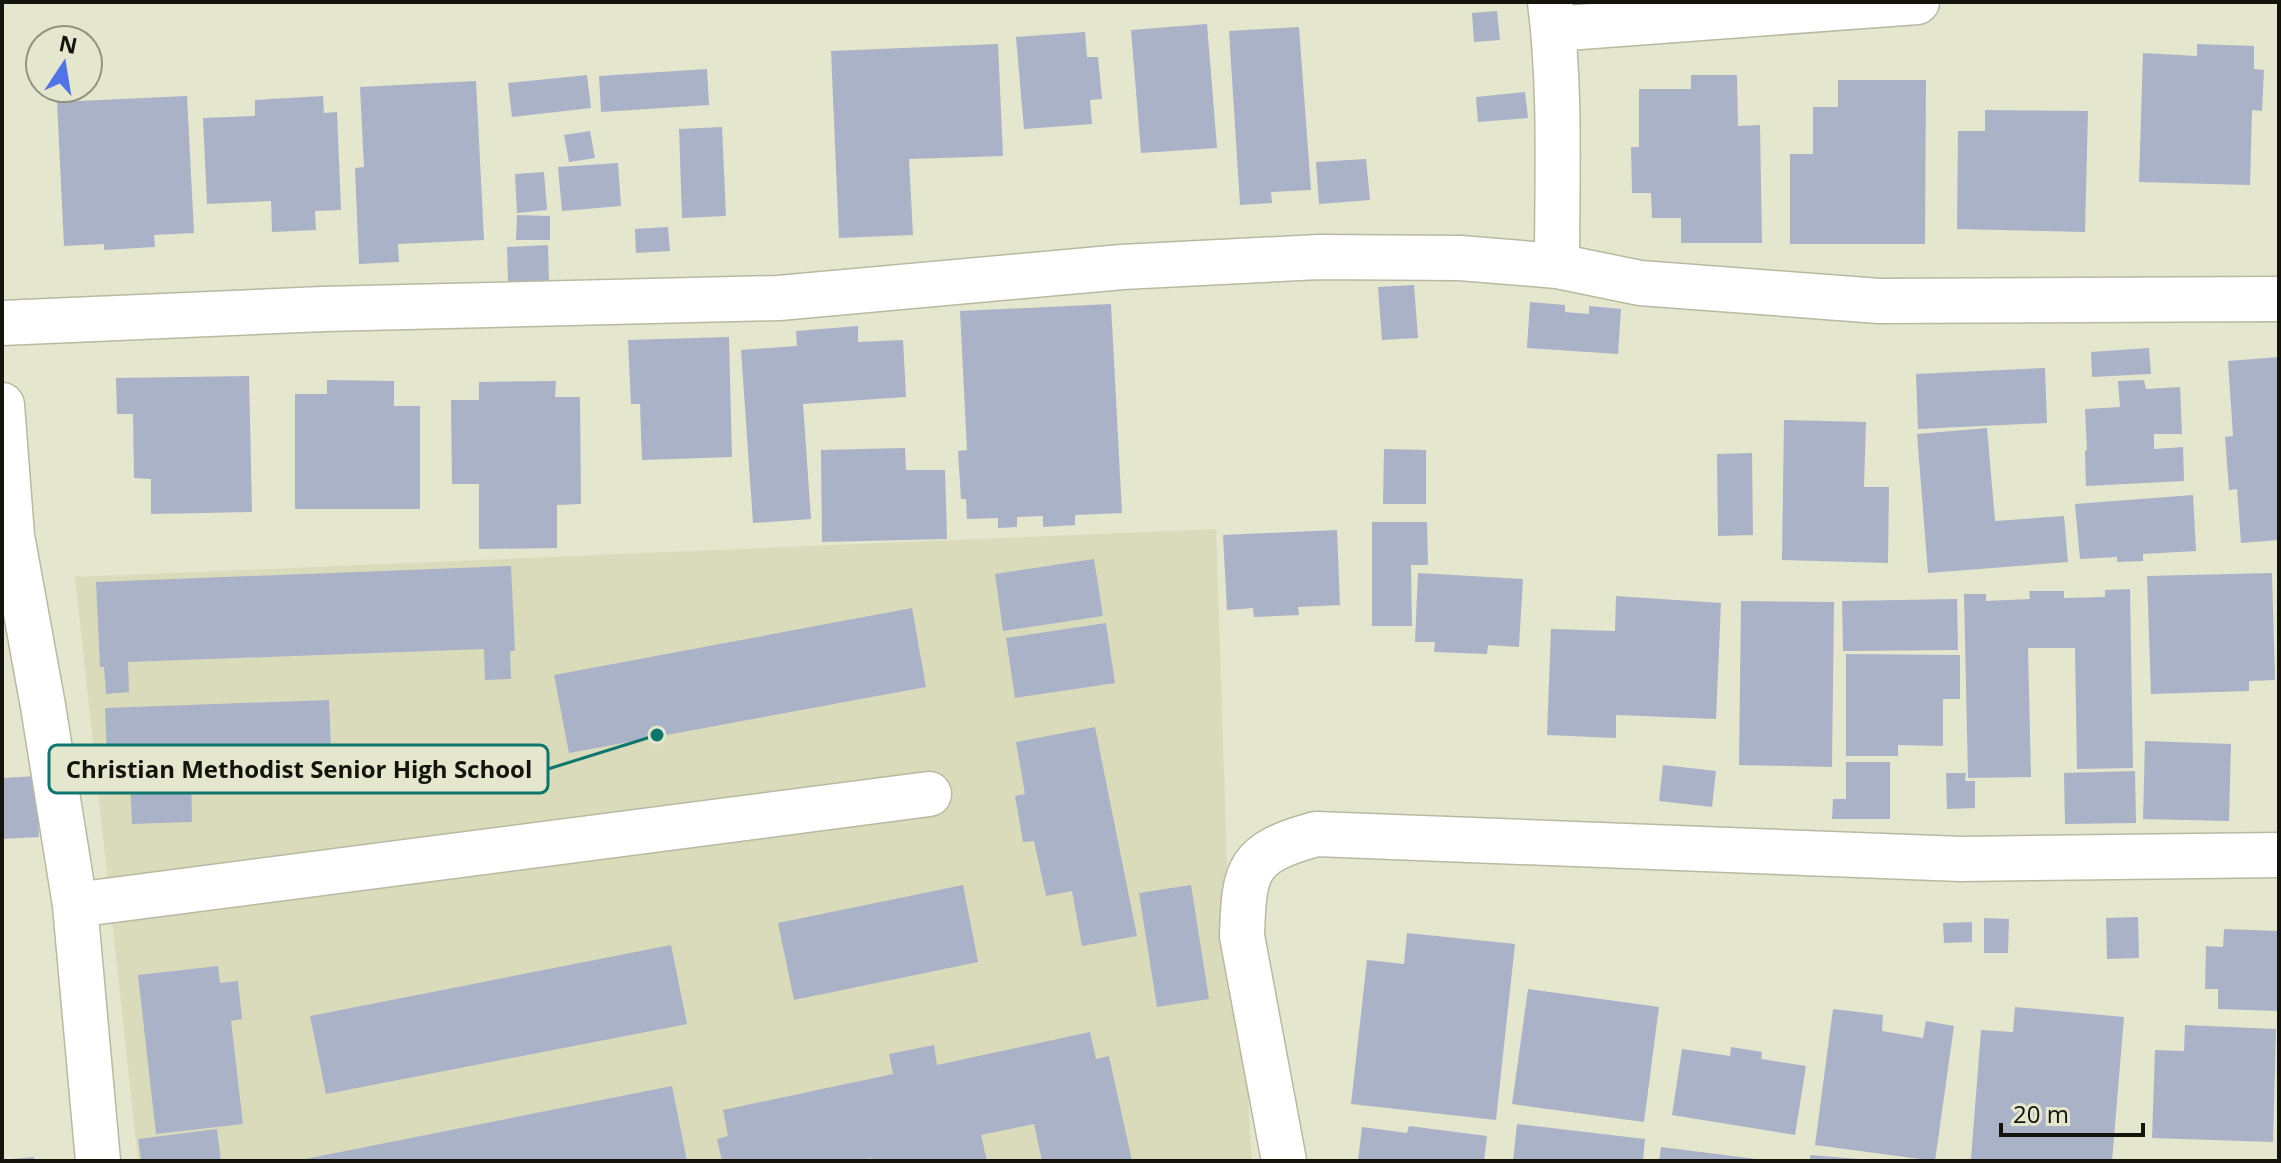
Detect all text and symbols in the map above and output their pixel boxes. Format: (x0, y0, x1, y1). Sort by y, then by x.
north arrow (24, 24, 104, 104)
text: N (56, 27, 80, 60)
callout: Christian Methodist Senior High School (49, 745, 548, 793)
text: Christian Methodist Senior High School (66, 752, 532, 785)
scale bar (2001, 1087, 2143, 1137)
text: 20 m (2013, 1097, 2069, 1130)

